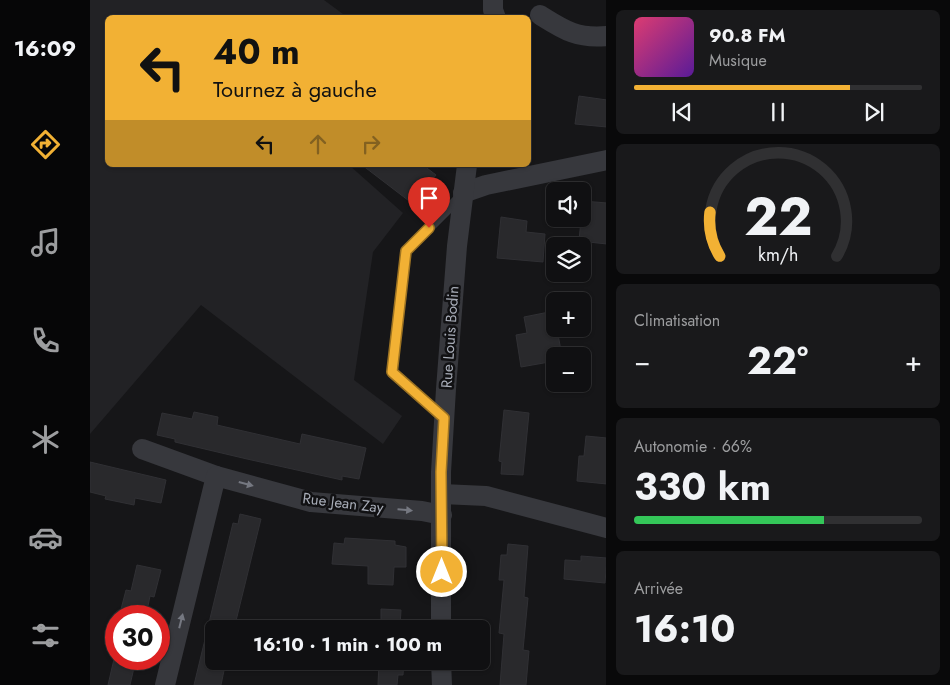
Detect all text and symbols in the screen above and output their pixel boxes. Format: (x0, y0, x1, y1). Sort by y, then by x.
text: 90.8 FM (709, 22, 785, 49)
text: 40 m (213, 27, 300, 77)
text: 16:09 (14, 32, 76, 64)
icon: left (130, 35, 195, 100)
text: Musique (709, 49, 767, 72)
text: Tournez à gauche (213, 73, 377, 105)
icon: previous (668, 98, 696, 126)
icon: pause (764, 98, 792, 126)
icon: next (860, 98, 888, 126)
icon: directions (28, 127, 63, 162)
icon: left (251, 130, 279, 158)
icon: ahead (304, 130, 332, 158)
icon: right (357, 130, 385, 158)
pin (408, 177, 450, 228)
text: 22 (744, 179, 812, 255)
map controls (546, 182, 591, 392)
button: sound (546, 182, 591, 227)
icon: arrive (415, 184, 443, 212)
icon: music (28, 225, 63, 260)
button: layers (546, 237, 591, 282)
text: km/h (758, 242, 798, 268)
street label: Rue Louis Bodin (435, 285, 465, 389)
button: + (546, 292, 591, 337)
text: Climatisation (634, 309, 720, 332)
icon: phone (28, 323, 63, 358)
text: 22° (747, 333, 808, 388)
text: − (634, 341, 651, 382)
text: + (905, 341, 922, 382)
button: − (546, 347, 591, 392)
icon: climate (28, 422, 63, 457)
text: Autonomie · 66% (634, 435, 752, 458)
text: 330 km (634, 459, 771, 514)
one-way arrow (238, 480, 253, 488)
street label: Rue Jean Zay (301, 487, 385, 519)
one-way arrow (398, 506, 414, 514)
icon: car (28, 520, 63, 555)
position arrow (415, 545, 467, 597)
text: Arrivée (634, 577, 683, 600)
text: 16:10 (634, 601, 736, 656)
speed limit sign: 30 (105, 605, 170, 670)
one-way arrow (177, 613, 185, 628)
icon: filters (28, 618, 63, 653)
text: 16:10 · 1 min · 100 m (253, 631, 442, 658)

